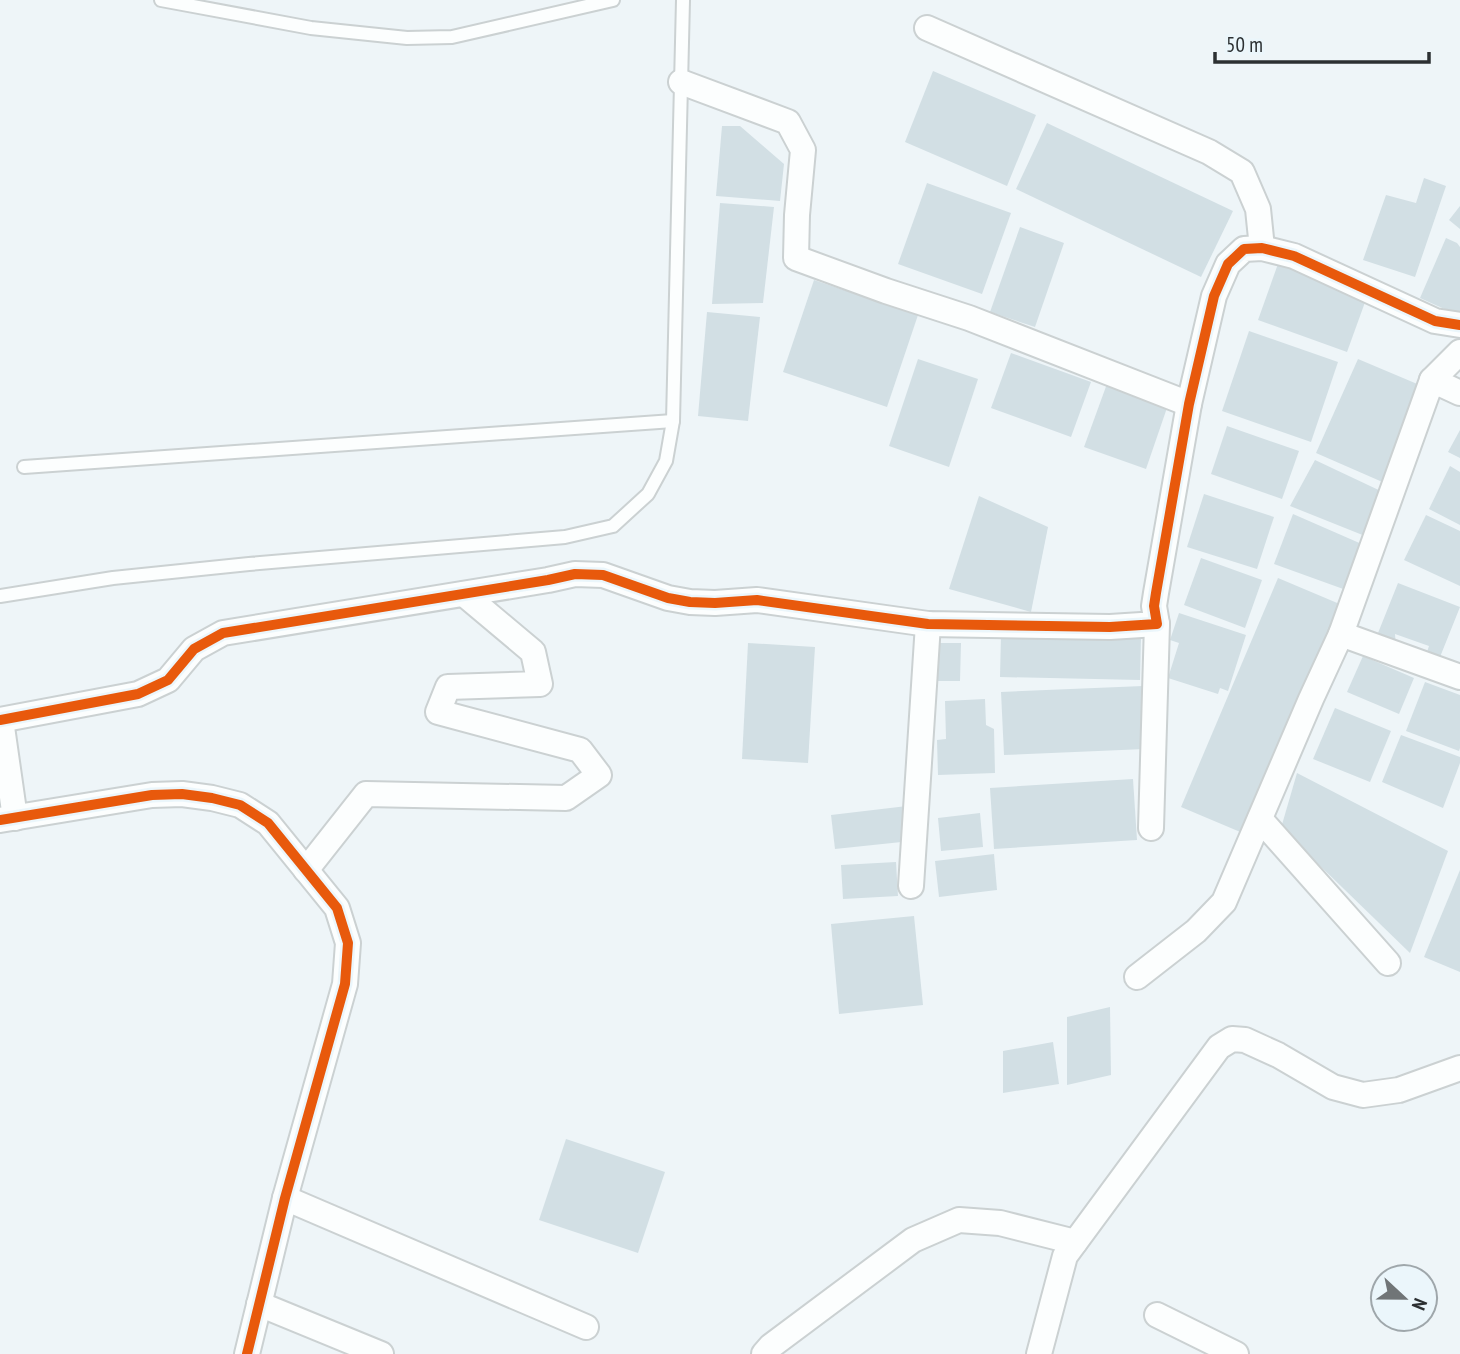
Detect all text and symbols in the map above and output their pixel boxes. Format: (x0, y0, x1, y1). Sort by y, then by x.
scale bar (1215, 21, 1428, 65)
text: 50 m (1226, 31, 1263, 58)
north arrow (1369, 1263, 1439, 1333)
text: N (1407, 1295, 1433, 1314)

